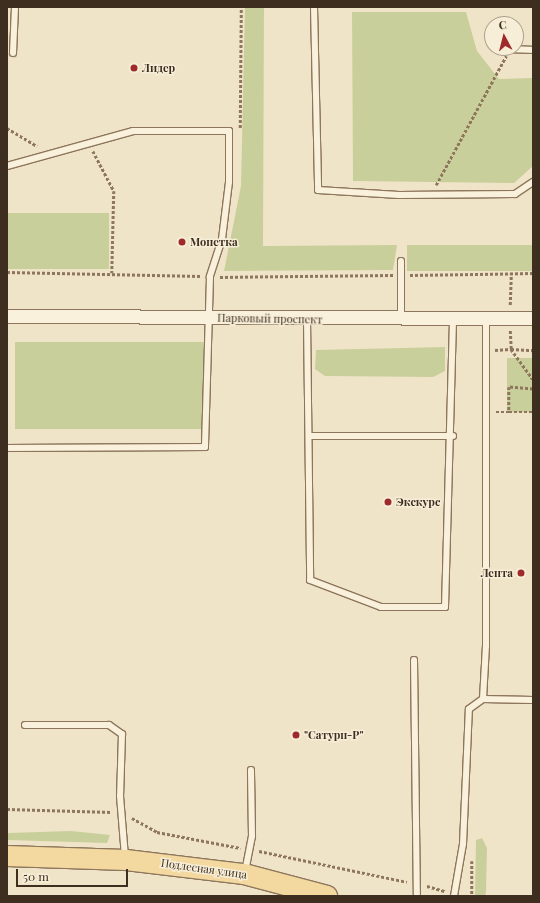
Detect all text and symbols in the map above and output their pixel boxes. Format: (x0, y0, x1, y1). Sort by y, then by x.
north arrow (484, 16, 524, 56)
text: С (498, 17, 507, 33)
place label: Лидер (142, 61, 175, 75)
marker: Лидер (129, 63, 139, 73)
place label: Монетка (190, 235, 238, 249)
marker: Монетка (177, 237, 187, 247)
street label: Парковый проспект (217, 311, 323, 327)
place label: Экскурс (396, 495, 440, 509)
marker: Экскурс (383, 497, 393, 507)
place label: Лента (481, 566, 513, 580)
marker: Лента (516, 568, 526, 578)
place label: "Сатурн-Р" (304, 728, 363, 742)
marker: "Сатурн-Р" (291, 730, 301, 740)
street label: Подлесная улица (160, 856, 248, 882)
scale bar (18, 861, 130, 887)
text: 50 m (23, 868, 49, 884)

